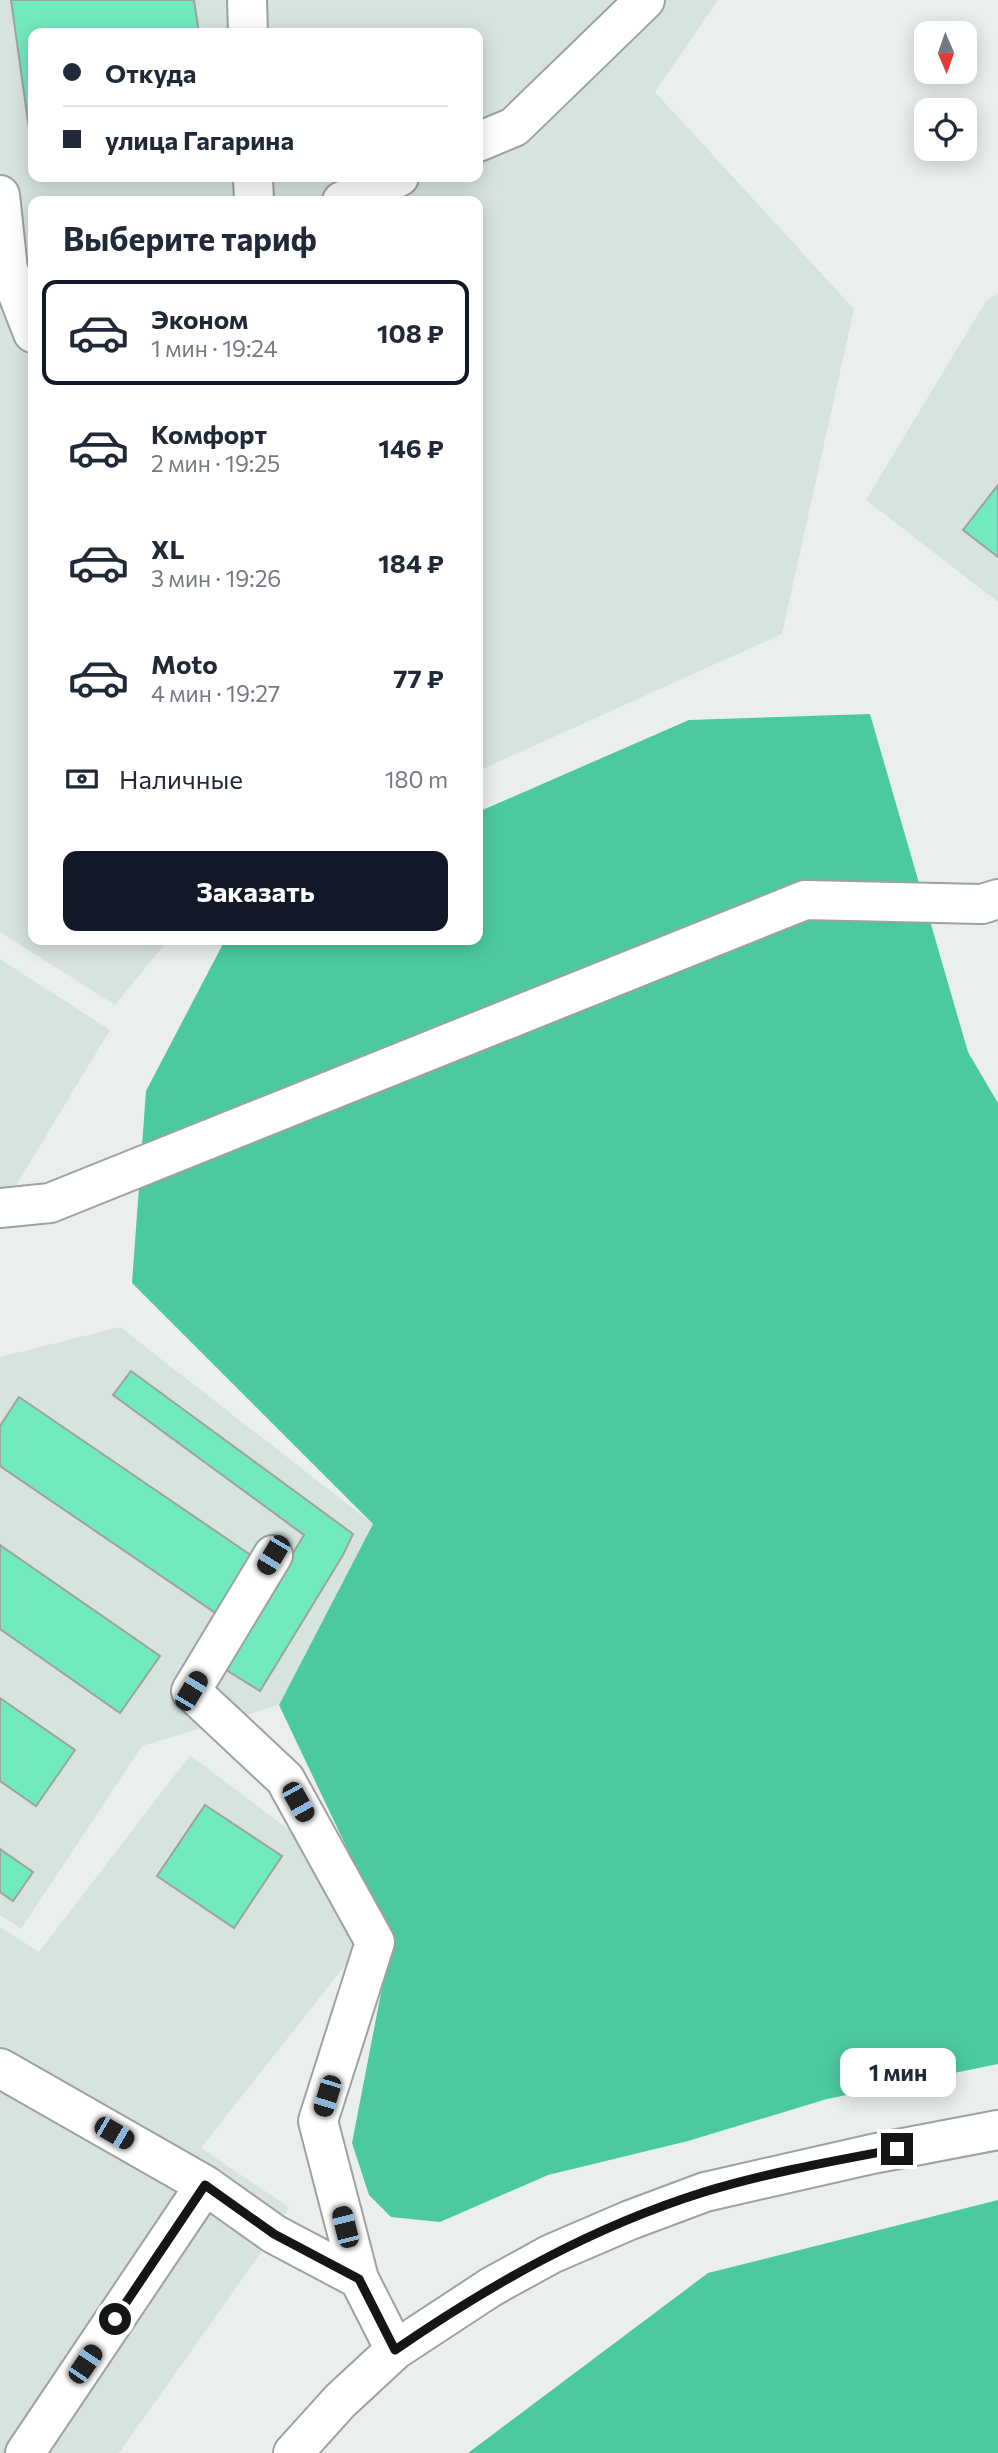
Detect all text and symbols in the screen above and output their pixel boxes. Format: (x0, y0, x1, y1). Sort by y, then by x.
north arrow (914, 21, 976, 84)
map controls (914, 21, 977, 161)
text: Откуда (105, 57, 196, 88)
button: locate (914, 98, 977, 161)
text: улица Гагарина (105, 124, 294, 155)
text: Выберите тариф (63, 218, 317, 258)
icon: car (67, 301, 130, 364)
text: Эконом (151, 303, 248, 334)
text: 108 ₽ (377, 317, 444, 348)
text: 1 мин · 19:24 (151, 334, 278, 362)
icon: car (67, 416, 130, 479)
text: Комфорт (151, 418, 267, 449)
text: 146 ₽ (378, 432, 444, 463)
text: 2 мин · 19:25 (151, 449, 280, 477)
icon: car (67, 531, 130, 594)
text: XL (151, 533, 185, 564)
text: 184 ₽ (378, 547, 444, 578)
text: 3 мин · 19:26 (151, 564, 281, 592)
icon: car (67, 646, 130, 709)
text: Moto (151, 648, 218, 679)
text: 77 ₽ (393, 662, 444, 693)
text: 4 мин · 19:27 (151, 679, 280, 707)
icon: cash (63, 760, 101, 798)
text: Наличные (119, 763, 243, 794)
text: 180 m (385, 765, 448, 793)
button: Заказать (63, 851, 448, 931)
car (254, 1532, 293, 1578)
car (172, 1668, 211, 1714)
car (279, 1779, 318, 1825)
callout: 1 мин (839, 2048, 955, 2096)
text: 1 мин (869, 2058, 927, 2086)
car (311, 2073, 344, 2119)
car (91, 2113, 138, 2153)
route end (881, 2133, 913, 2165)
car (330, 2204, 361, 2250)
route start (99, 2303, 131, 2335)
car (65, 2341, 106, 2387)

